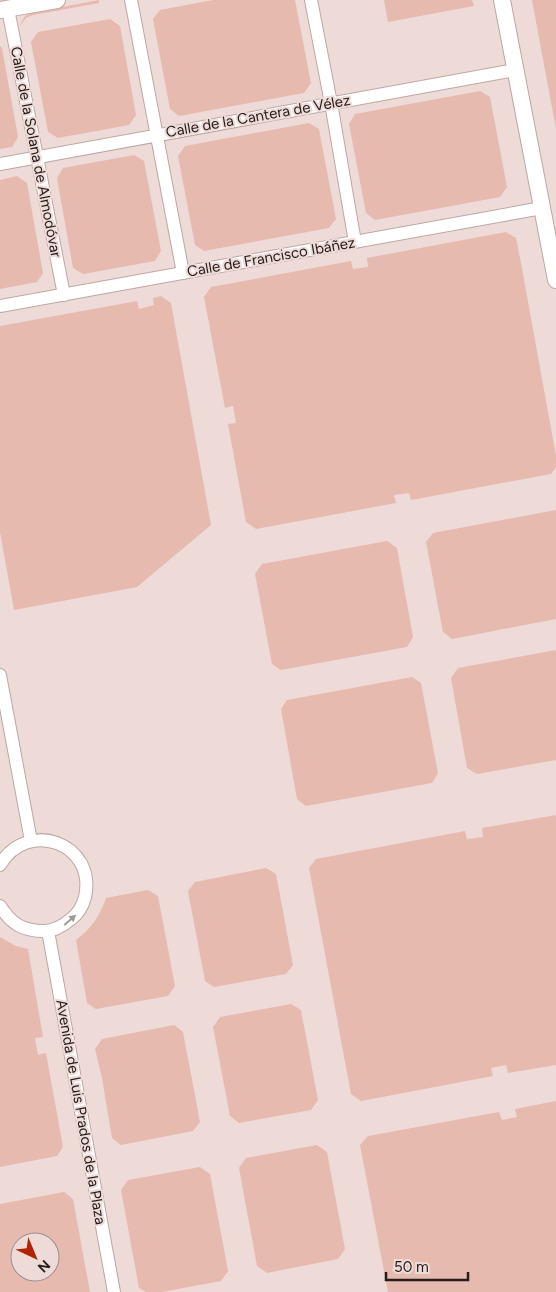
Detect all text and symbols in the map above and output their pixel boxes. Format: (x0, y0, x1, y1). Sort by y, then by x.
street label: Calle de la Solana de Almodóvar (7, 45, 65, 259)
street label: Calle de la Cantera de Vélez (164, 91, 352, 141)
street label: Calle de Francisco Ibáñez (186, 233, 356, 281)
one-way arrow (64, 914, 77, 925)
street label: Avenida de Luis Prados de la Plaza (52, 998, 110, 1226)
north arrow (10, 1232, 60, 1282)
scale bar (386, 1250, 468, 1282)
text: N (34, 1256, 53, 1276)
text: 50 m (394, 1258, 429, 1276)

